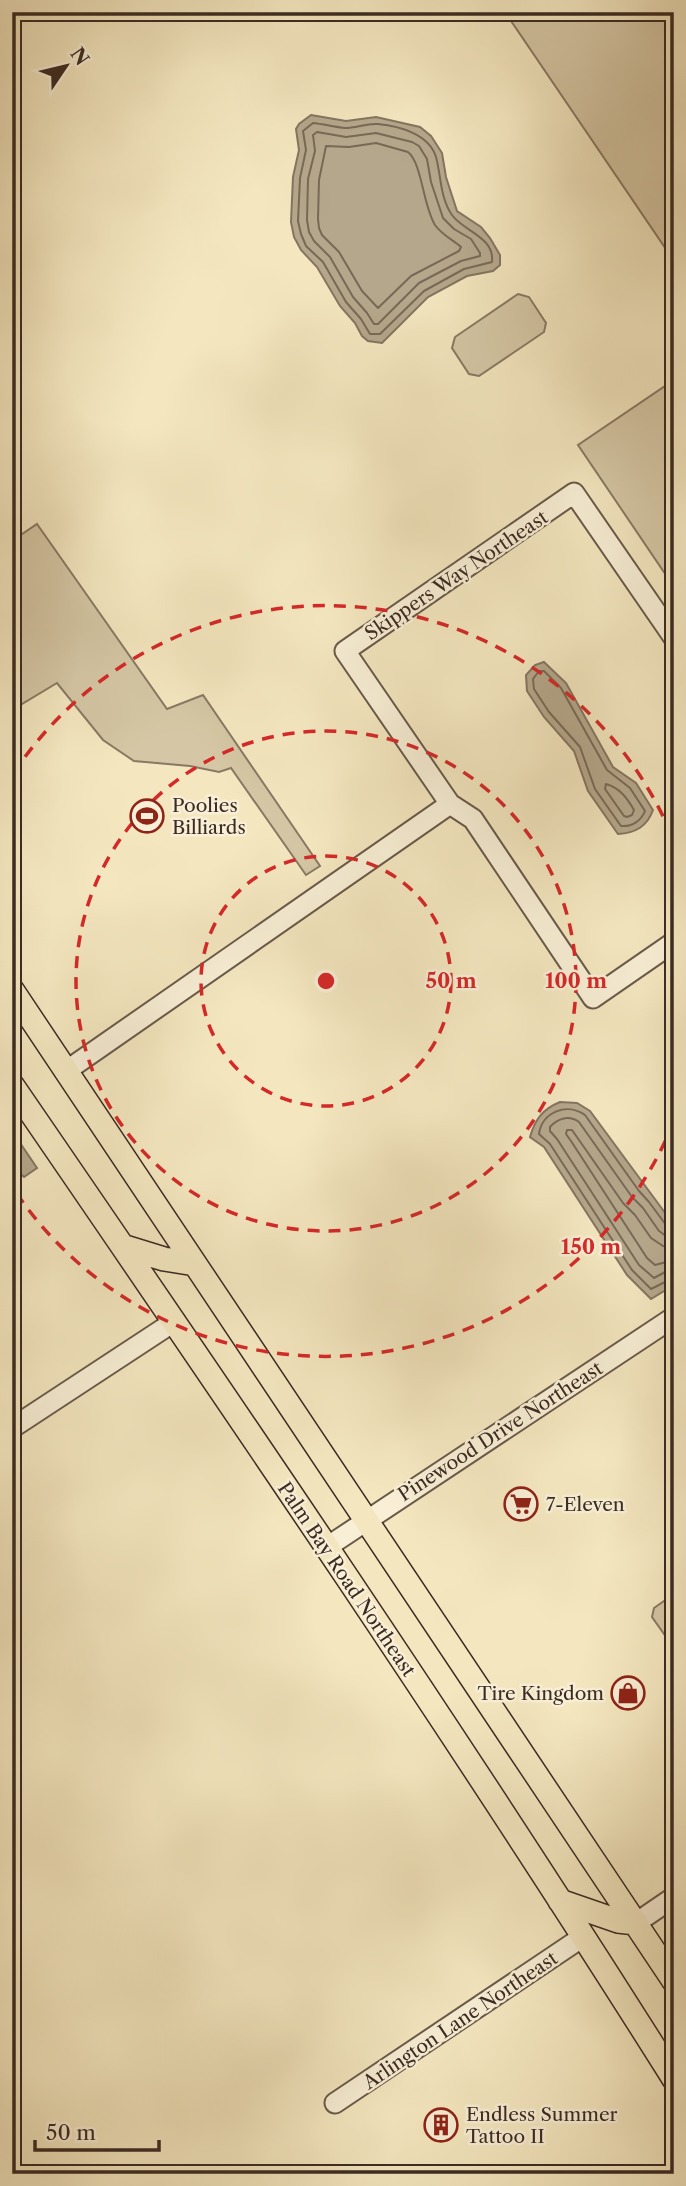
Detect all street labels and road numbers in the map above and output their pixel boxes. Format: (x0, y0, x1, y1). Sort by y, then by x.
street label: Skippers Way Northeast (361, 505, 552, 645)
street label: Pinewood Drive Northeast (394, 1356, 607, 1506)
street label: Palm Bay Road Northeast (273, 1478, 420, 1681)
street label: Arlington Lane Northeast (358, 1946, 562, 2095)

